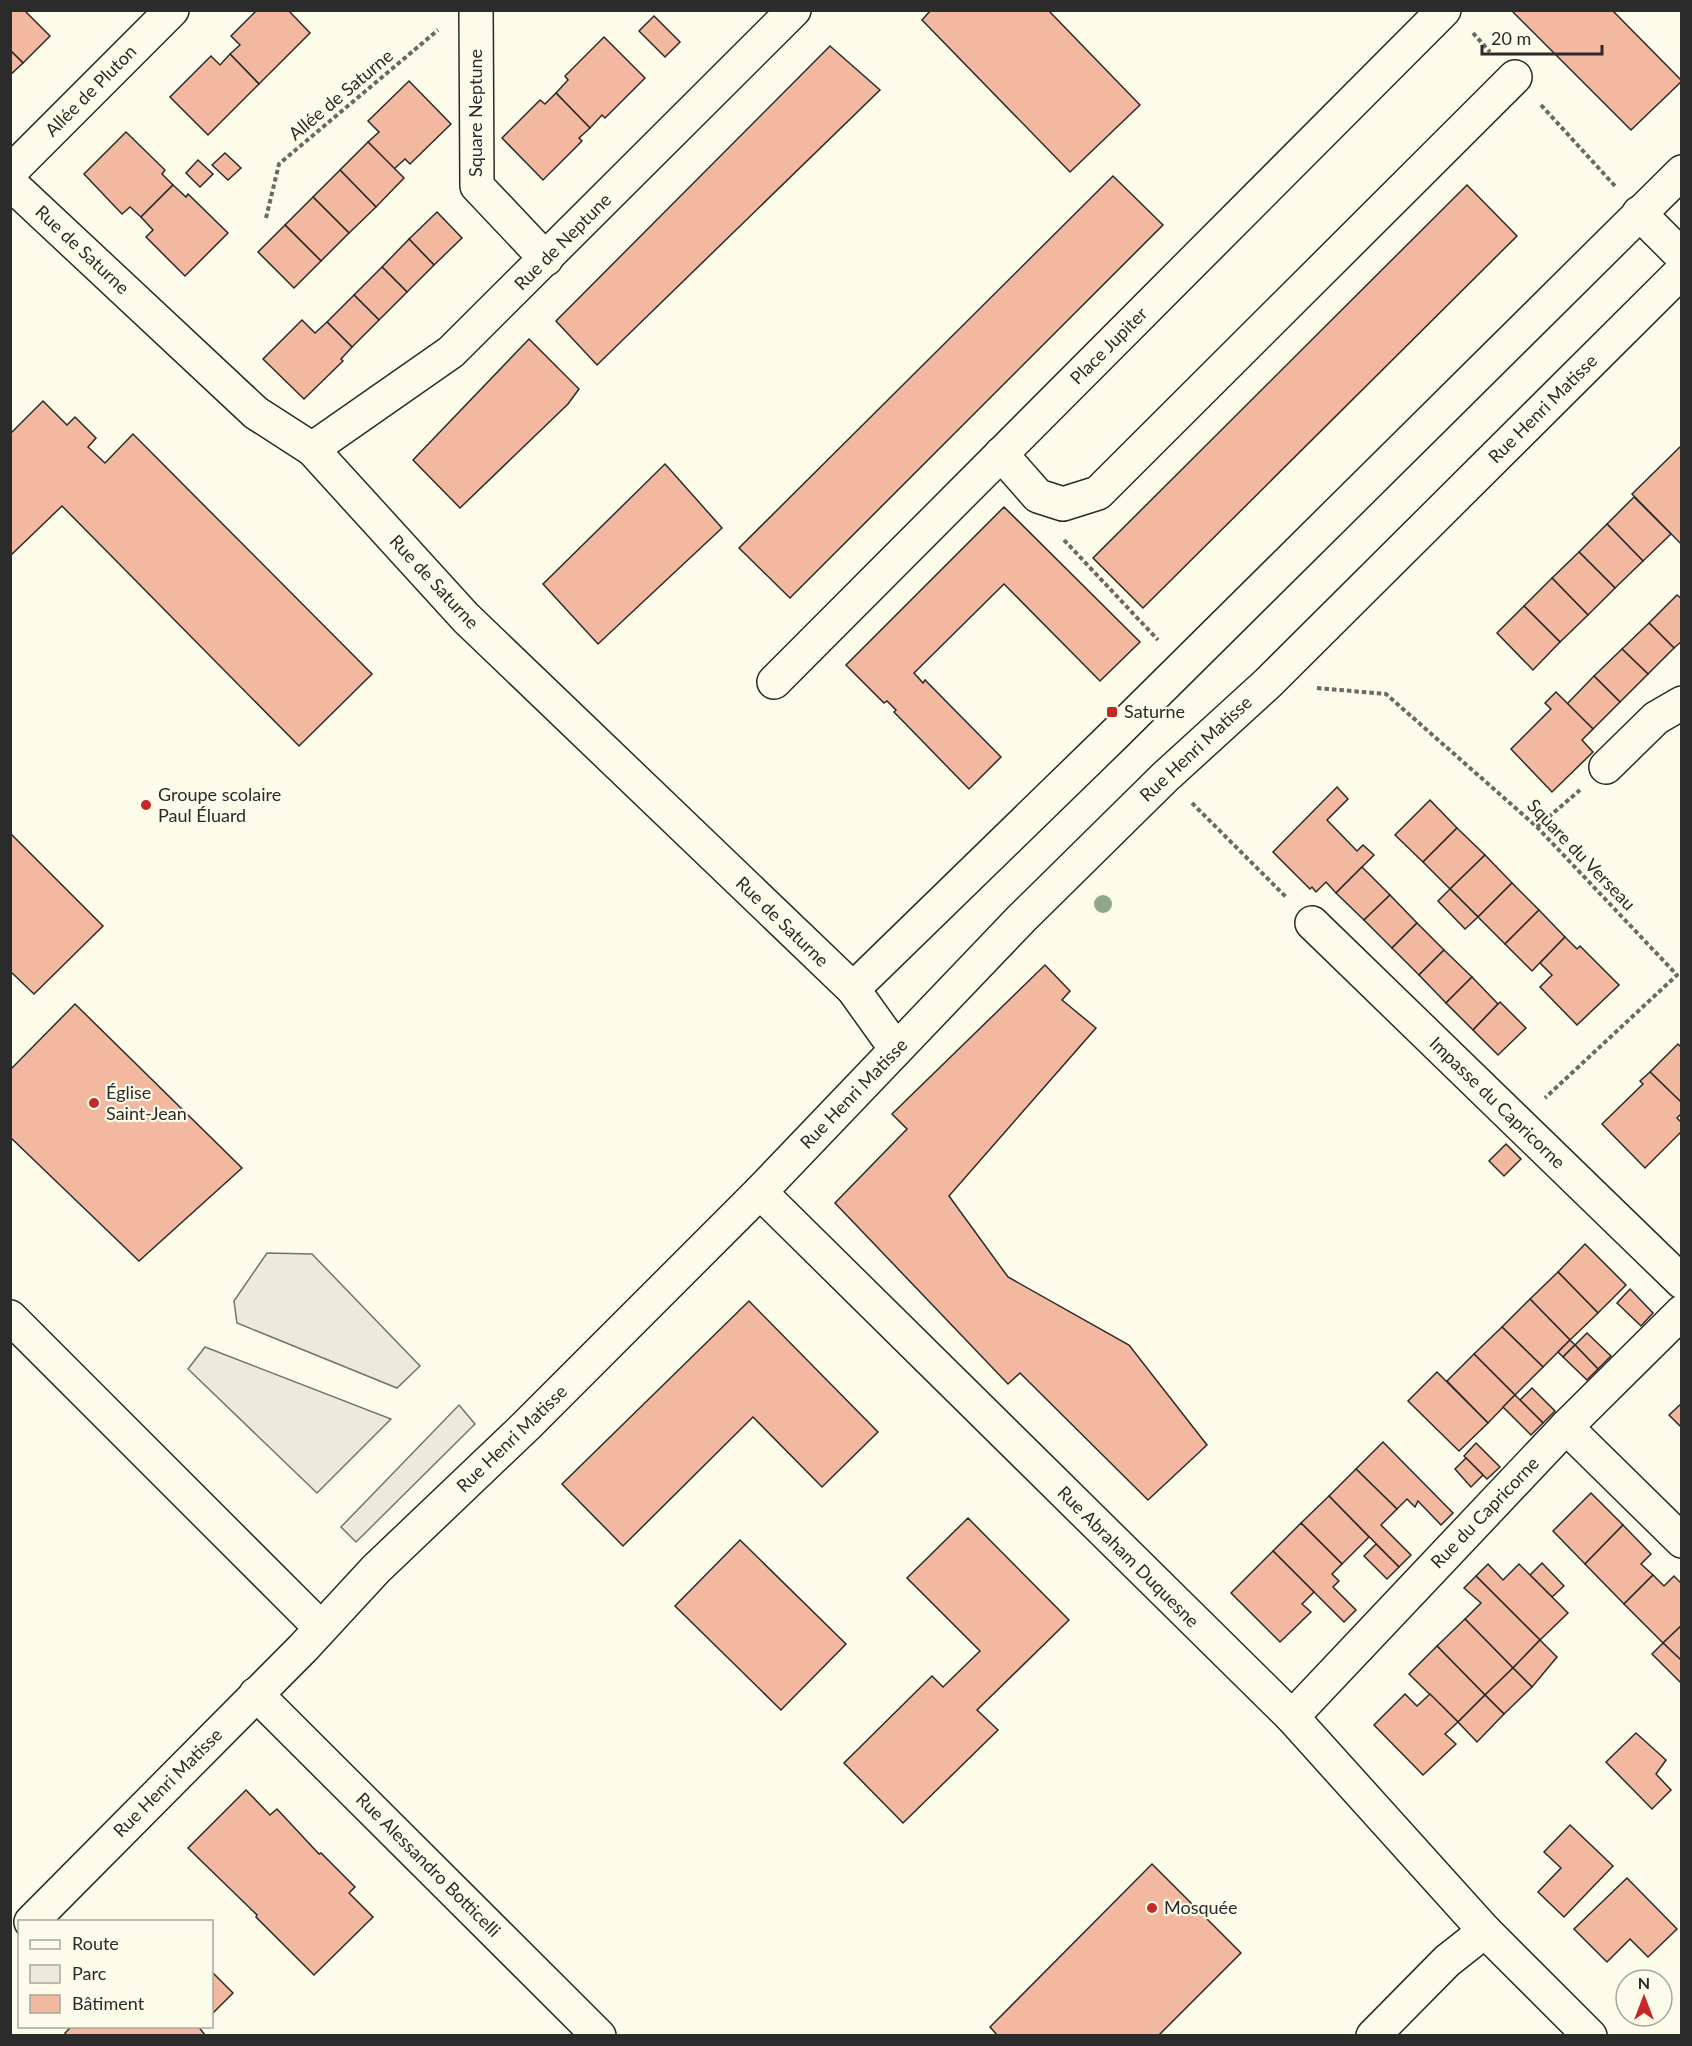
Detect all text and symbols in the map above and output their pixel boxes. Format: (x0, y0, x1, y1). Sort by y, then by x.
scale bar (1482, 18, 1602, 56)
text: 20 m (1491, 27, 1531, 49)
street label: Allée de Pluton (40, 40, 141, 141)
street label: Allée de Saturne (284, 44, 397, 144)
street label: Square Neptune (464, 49, 486, 177)
street label: Rue de Neptune (509, 188, 615, 294)
street label: Rue de Saturne (31, 200, 134, 298)
street label: Place Jupiter (1065, 302, 1152, 389)
street label: Rue Henri Matisse (1483, 349, 1601, 467)
street label: Rue de Saturne (386, 530, 484, 633)
street label: Rue Henri Matisse (1135, 691, 1256, 806)
place label: Saturne (1124, 700, 1185, 722)
marker: Saturne (1105, 705, 1119, 719)
place label: Groupe scolaire Paul Éluard (158, 783, 281, 826)
street label: Square du Verseau (1523, 794, 1640, 915)
marker: Groupe scolaire Paul Éluard (139, 798, 153, 812)
street label: Rue de Saturne (732, 872, 834, 971)
street label: Impasse du Capricorne (1425, 1032, 1570, 1173)
street label: Rue Henri Matisse (795, 1034, 912, 1153)
place label: Église Saint-Jean (106, 1081, 187, 1124)
marker: Église Saint-Jean (87, 1096, 101, 1110)
street label: Rue Henri Matisse (452, 1380, 571, 1497)
street label: Rue du Capricorne (1426, 1452, 1543, 1573)
street label: Rue Abraham Duquesne (1053, 1481, 1204, 1632)
street label: Rue Henri Matisse (108, 1723, 226, 1841)
street label: Rue Alessandro Botticelli (352, 1788, 505, 1941)
place label: Mosquée (1164, 1896, 1238, 1918)
marker: Mosquée (1145, 1901, 1159, 1915)
legend (18, 1920, 213, 2028)
text: Route (72, 1932, 119, 1954)
text: Parc (72, 1962, 107, 1984)
north arrow (1614, 1968, 1674, 2028)
text: N (1638, 1973, 1650, 1992)
text: Bâtiment (72, 1992, 145, 2014)

